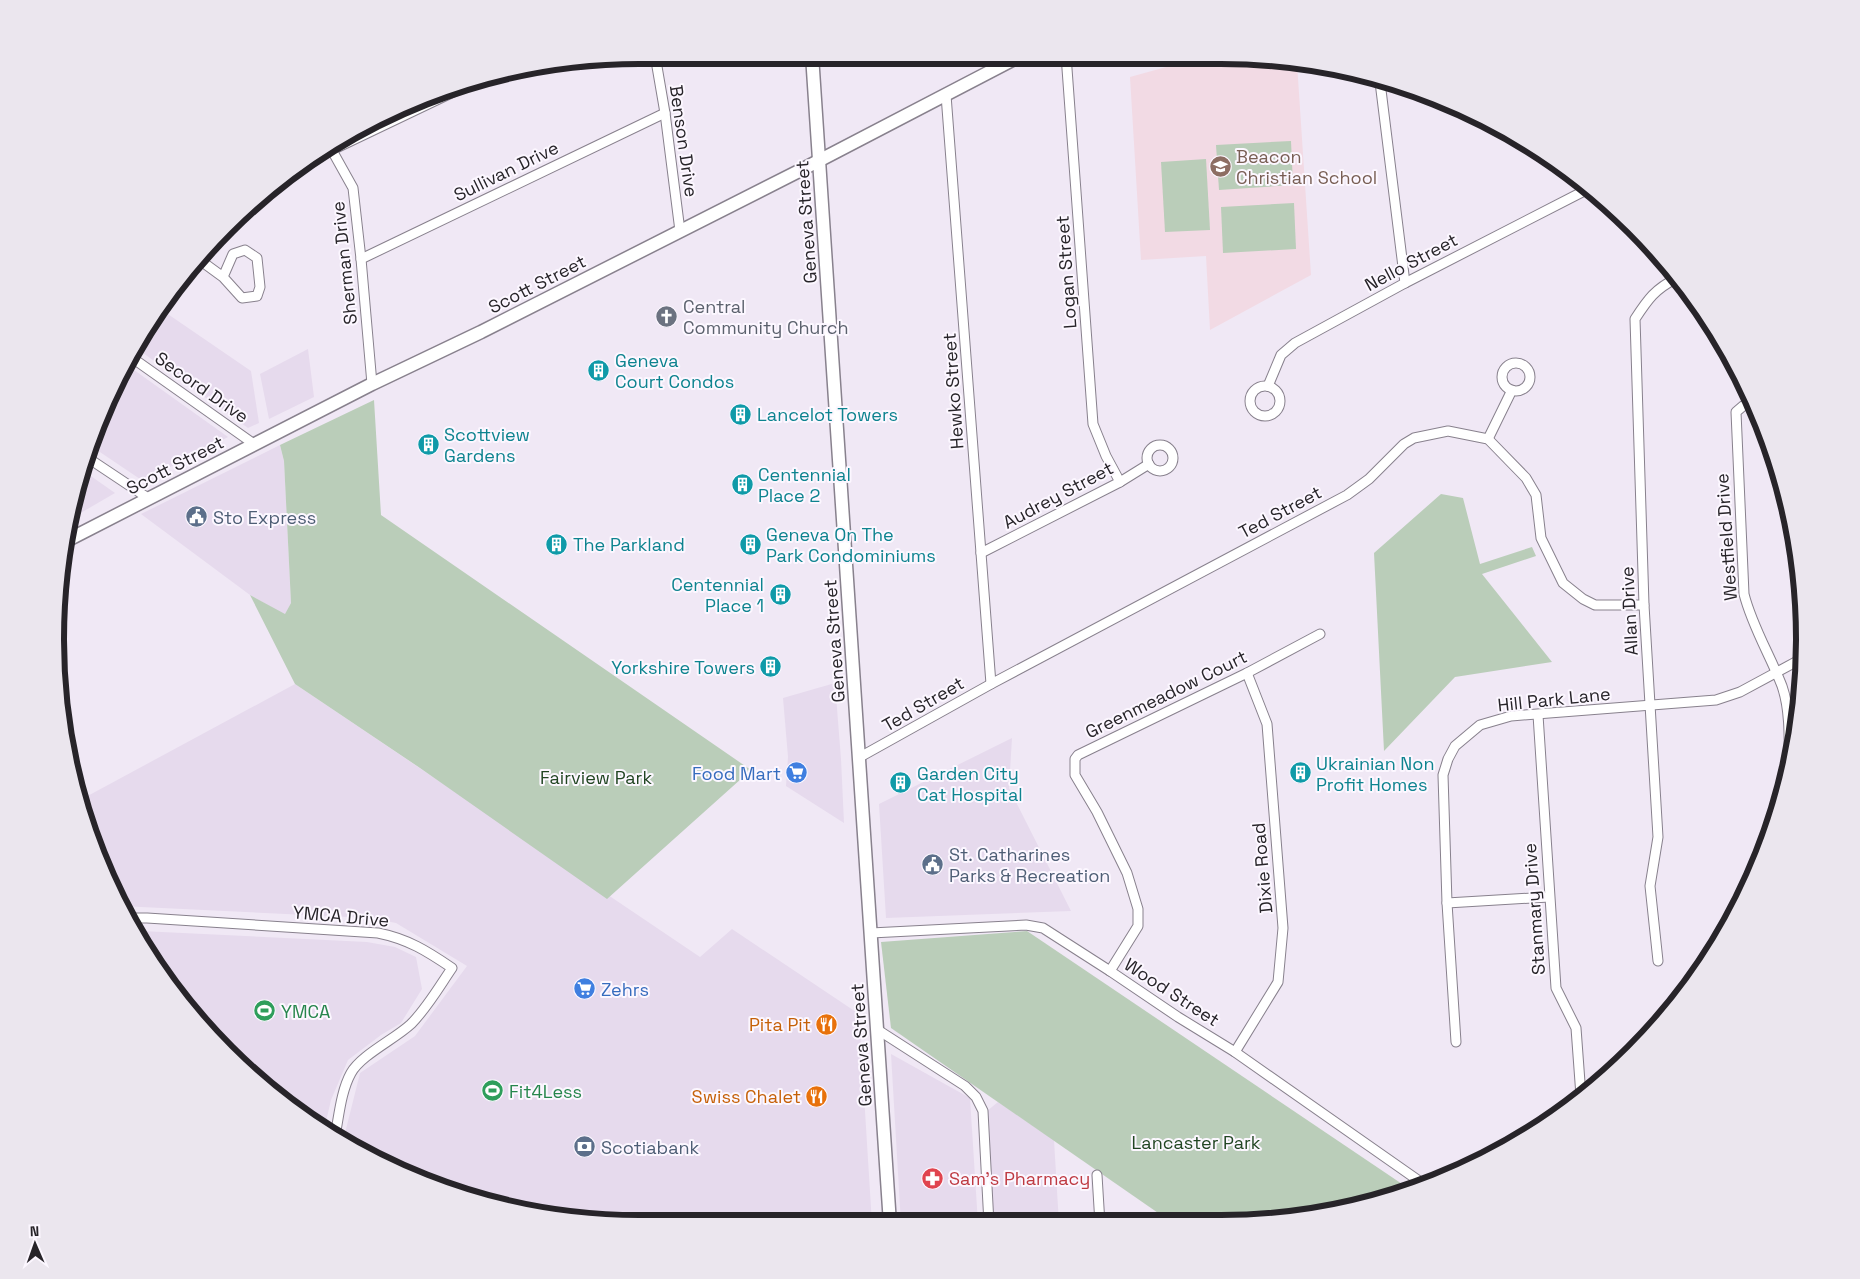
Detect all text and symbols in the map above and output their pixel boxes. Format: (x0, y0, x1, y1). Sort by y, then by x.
street label: Benson Drive (665, 83, 703, 199)
street label: Sullivan Drive (450, 136, 562, 206)
place label: Beacon Christian School (1236, 145, 1377, 189)
school or university icon: Beacon Christian School (1208, 154, 1232, 178)
street label: Geneva Street (790, 160, 822, 284)
street label: Sherman Drive (326, 200, 362, 326)
street label: Logan Street (1051, 215, 1081, 329)
street label: Nello Street (1360, 228, 1462, 296)
street label: Scott Street (484, 250, 590, 318)
place label: Central Community Church (683, 295, 849, 339)
church icon: Central Community Church (655, 304, 679, 328)
street label: Hewko Street (937, 332, 969, 450)
street label: Secord Drive (151, 346, 253, 428)
place label: Geneva Court Condos (615, 349, 734, 393)
building icon: Geneva Court Condos (587, 358, 611, 382)
building icon: Lancelot Towers (729, 402, 753, 426)
place label: Lancelot Towers (757, 403, 898, 426)
place label: Scottview Gardens (444, 423, 530, 467)
street label: Scott Street (122, 431, 228, 499)
building icon: Scottview Gardens (416, 432, 440, 456)
street label: Audrey Street (999, 456, 1117, 534)
place label: Centennial Place 2 (758, 463, 851, 507)
building icon: Centennial Place 2 (730, 472, 754, 496)
street label: Westfield Drive (1710, 473, 1742, 601)
street label: Ted Street (1235, 481, 1325, 543)
public building icon: Sto Express (185, 505, 209, 529)
place label: Sto Express (213, 506, 316, 529)
place label: Geneva On The Park Condominiums (766, 523, 936, 567)
building icon: The Parkland (545, 532, 569, 556)
building icon: Geneva On The Park Condominiums (738, 532, 762, 556)
place label: The Parkland (573, 533, 685, 556)
street label: Allan Drive (1615, 566, 1643, 656)
place label: Centennial Place 1 (671, 573, 764, 617)
street label: Geneva Street (818, 579, 850, 703)
building icon: Centennial Place 1 (768, 582, 792, 606)
street label: Greenmeadow Court (1081, 645, 1251, 743)
building icon: Yorkshire Towers (759, 655, 783, 679)
place label: Yorkshire Towers (611, 656, 755, 679)
street label: Ted Street (878, 671, 968, 737)
street label: Hill Park Lane (1496, 682, 1612, 716)
place label: Ukrainian Non Profit Homes (1316, 752, 1434, 796)
supermarket icon: Food Mart (785, 761, 809, 785)
building icon: Ukrainian Non Profit Homes (1288, 761, 1312, 785)
place label: Food Mart (692, 762, 781, 785)
place label: Garden City Cat Hospital (917, 762, 1023, 806)
park label: Fairview Park (540, 766, 652, 789)
building icon: Garden City Cat Hospital (889, 771, 913, 795)
street label: Dixie Road (1247, 822, 1277, 914)
street label: Stanmary Drive (1518, 842, 1550, 976)
place label: St. Catharines Parks & Recreation (949, 843, 1110, 887)
public building icon: St. Catharines Parks & Recreation (921, 852, 945, 876)
street label: YMCA Drive (292, 900, 390, 932)
street label: Wood Street (1120, 953, 1224, 1031)
supermarket icon: Zehrs (573, 977, 597, 1001)
place label: Zehrs (601, 978, 649, 1001)
street label: Geneva Street (845, 983, 877, 1107)
sports icon: YMCA (253, 999, 277, 1023)
place label: YMCA (281, 1000, 330, 1023)
restaurant icon: Pita Pit (815, 1012, 839, 1036)
place label: Pita Pit (749, 1013, 811, 1036)
sports icon: Fit4Less (481, 1079, 505, 1103)
place label: Fit4Less (509, 1080, 582, 1103)
restaurant icon: Swiss Chalet (805, 1084, 829, 1108)
place label: Swiss Chalet (692, 1085, 801, 1108)
park label: Lancaster Park (1132, 1131, 1261, 1154)
bank icon: Scotiabank (573, 1135, 597, 1159)
place label: Scotiabank (601, 1136, 700, 1159)
pharmacy icon: Sam's Pharmacy (921, 1166, 945, 1190)
place label: Sam's Pharmacy (949, 1167, 1090, 1190)
north arrow (10, 1219, 60, 1269)
text: N (30, 1222, 40, 1240)

